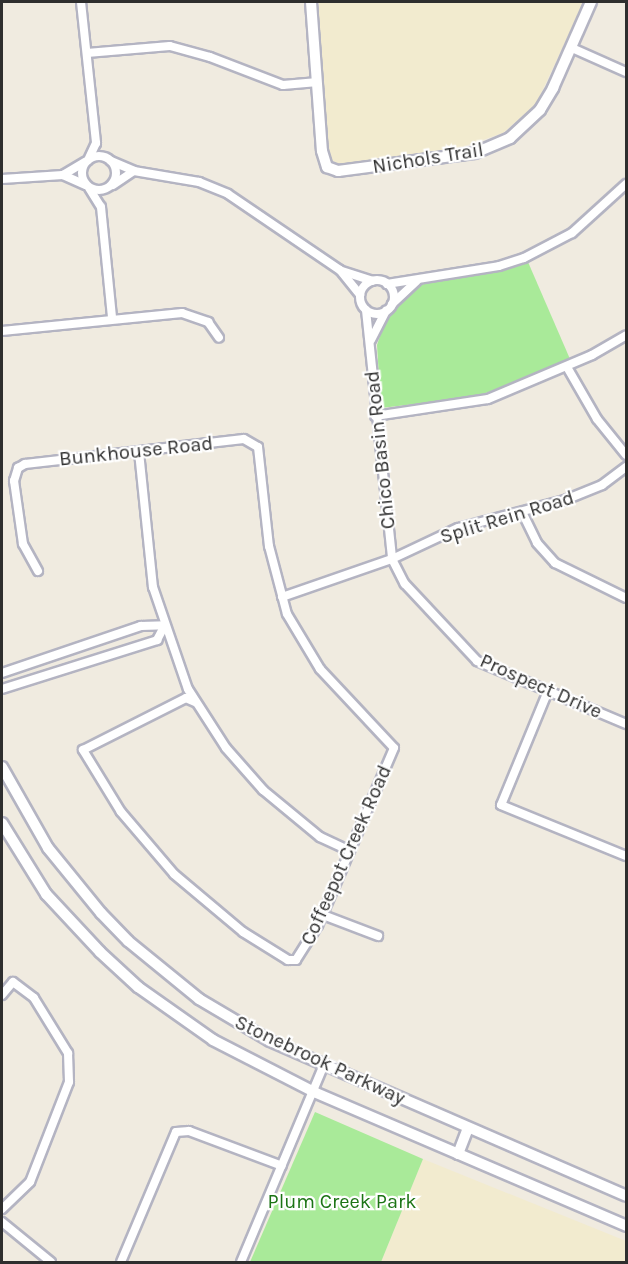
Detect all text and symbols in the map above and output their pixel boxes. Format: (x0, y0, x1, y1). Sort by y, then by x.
street label: Nichols Trail (371, 137, 485, 179)
street label: Chico Basin Road (360, 370, 400, 530)
street label: Bunkhouse Road (58, 431, 214, 471)
street label: Split Rein Road (437, 485, 577, 549)
street label: Prospect Drive (476, 648, 606, 724)
street label: Coffeepot Creek Road (296, 761, 396, 949)
street label: Stonebrook Parkway (231, 1010, 409, 1110)
park label: Plum Creek Park (268, 1189, 416, 1213)

